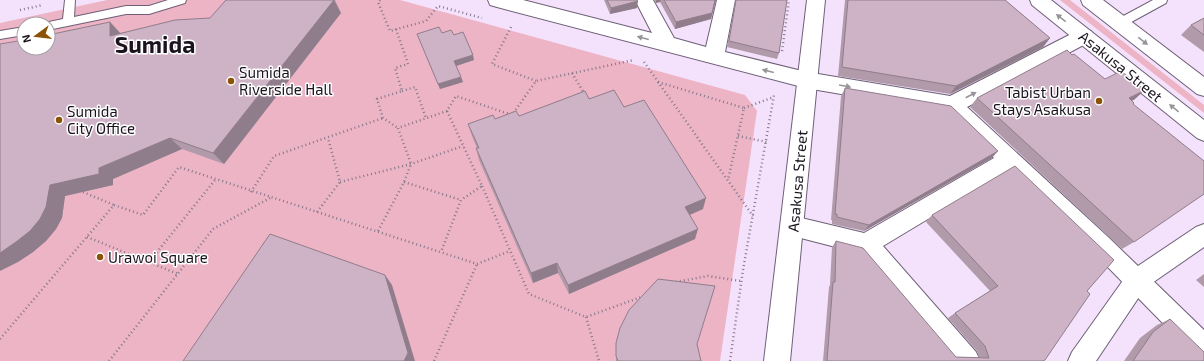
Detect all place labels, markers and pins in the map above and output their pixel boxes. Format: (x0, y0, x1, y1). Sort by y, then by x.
place label: Sumida Riverside Hall (239, 63, 333, 98)
marker: Sumida Riverside Hall (226, 76, 236, 86)
place label: Tabist Urban Stays Asakusa (993, 83, 1091, 118)
marker: Tabist Urban Stays Asakusa (1094, 96, 1104, 106)
place label: Sumida City Office (67, 102, 135, 137)
marker: Sumida City Office (54, 115, 64, 125)
place label: Urawoi Square (108, 248, 208, 266)
marker: Urawoi Square (95, 252, 105, 262)

